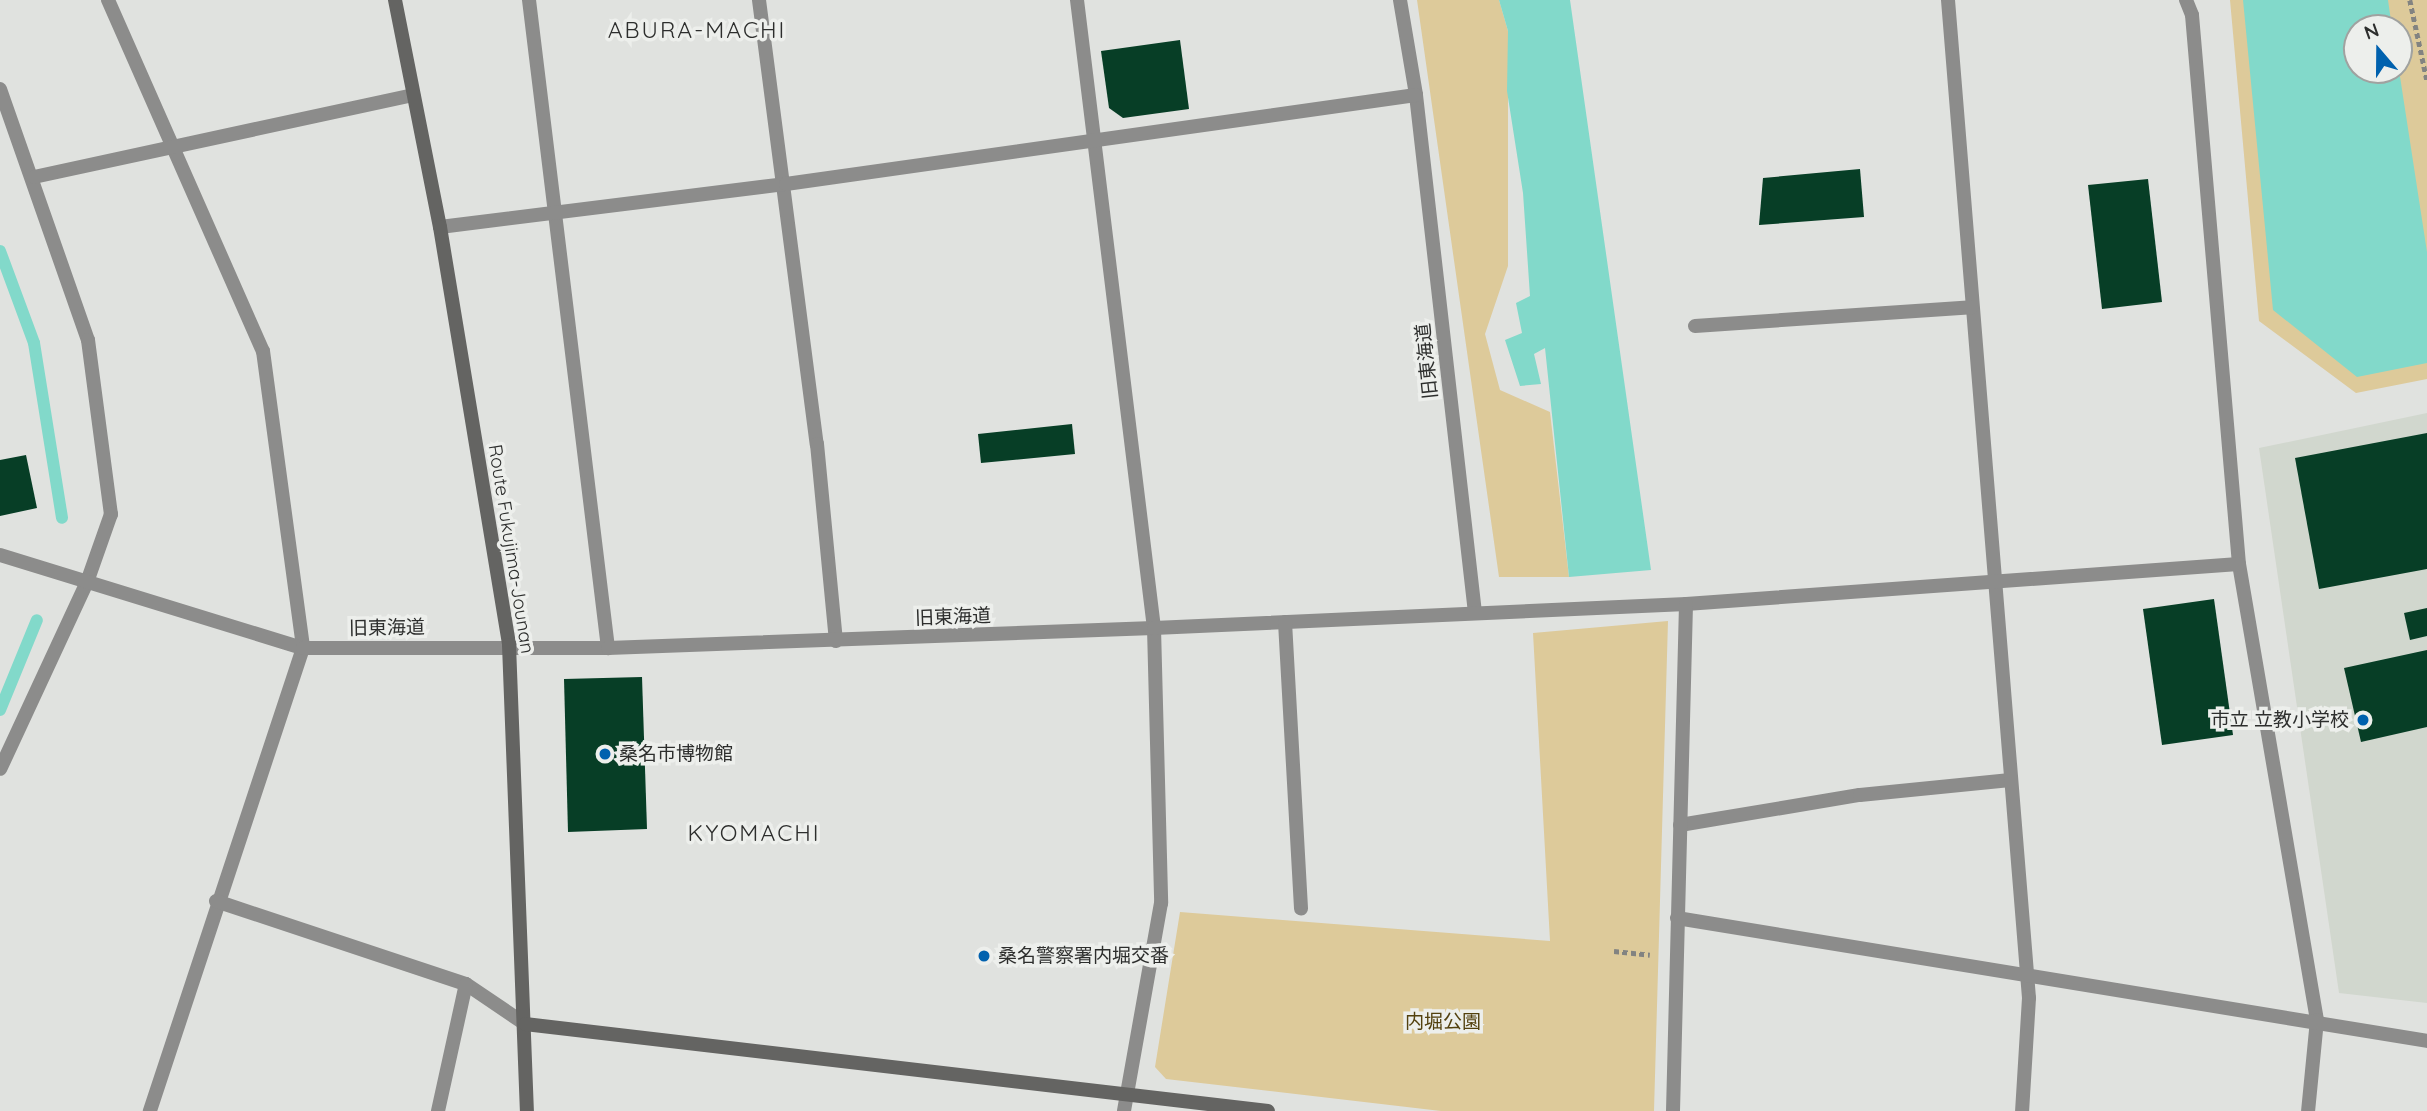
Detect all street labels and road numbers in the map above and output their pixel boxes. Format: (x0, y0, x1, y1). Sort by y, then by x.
street label: 旧東海道 (1412, 322, 1442, 400)
street label: Route Fukujima-Jounan (483, 443, 539, 655)
street label: 旧東海道 (915, 604, 991, 630)
street label: 旧東海道 (349, 616, 425, 640)

